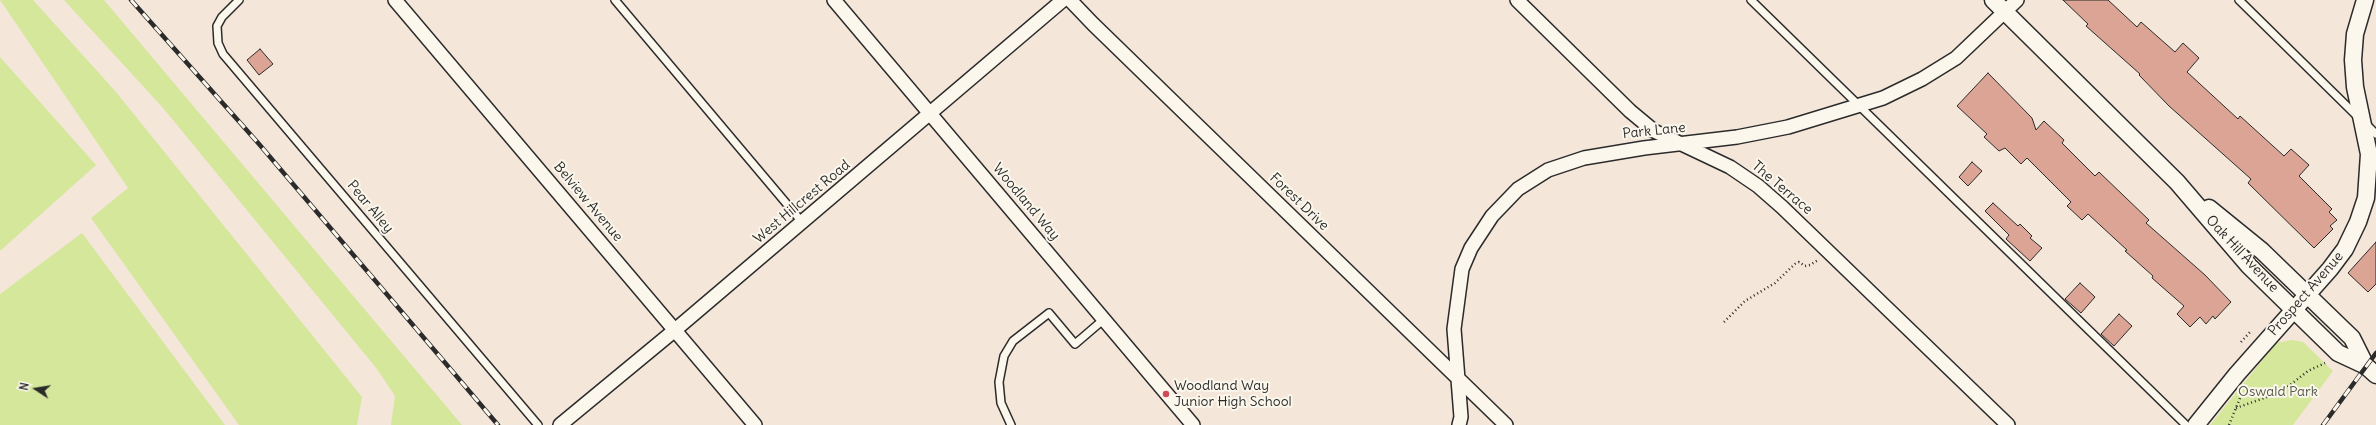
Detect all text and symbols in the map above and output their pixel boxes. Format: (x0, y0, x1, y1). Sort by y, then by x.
street label: Park Lane (1622, 119, 1686, 143)
street label: West Hillcrest Road (750, 157, 854, 247)
street label: The Terrace (1748, 158, 1816, 218)
street label: Belview Avenue (550, 159, 626, 245)
street label: Woodland Way (989, 160, 1063, 244)
street label: Forest Drive (1266, 170, 1332, 234)
street label: Pear Alley (343, 177, 397, 237)
street label: Oak Hill Avenue (2202, 212, 2282, 296)
street label: Prospect Avenue (2265, 249, 2347, 339)
north arrow (16, 369, 56, 409)
place label: Woodland Way Junior High School (1174, 378, 1292, 410)
text: N (17, 381, 32, 392)
park label: Oswald Park (2238, 384, 2318, 400)
marker: Woodland Way Junior High School (1161, 389, 1171, 399)

